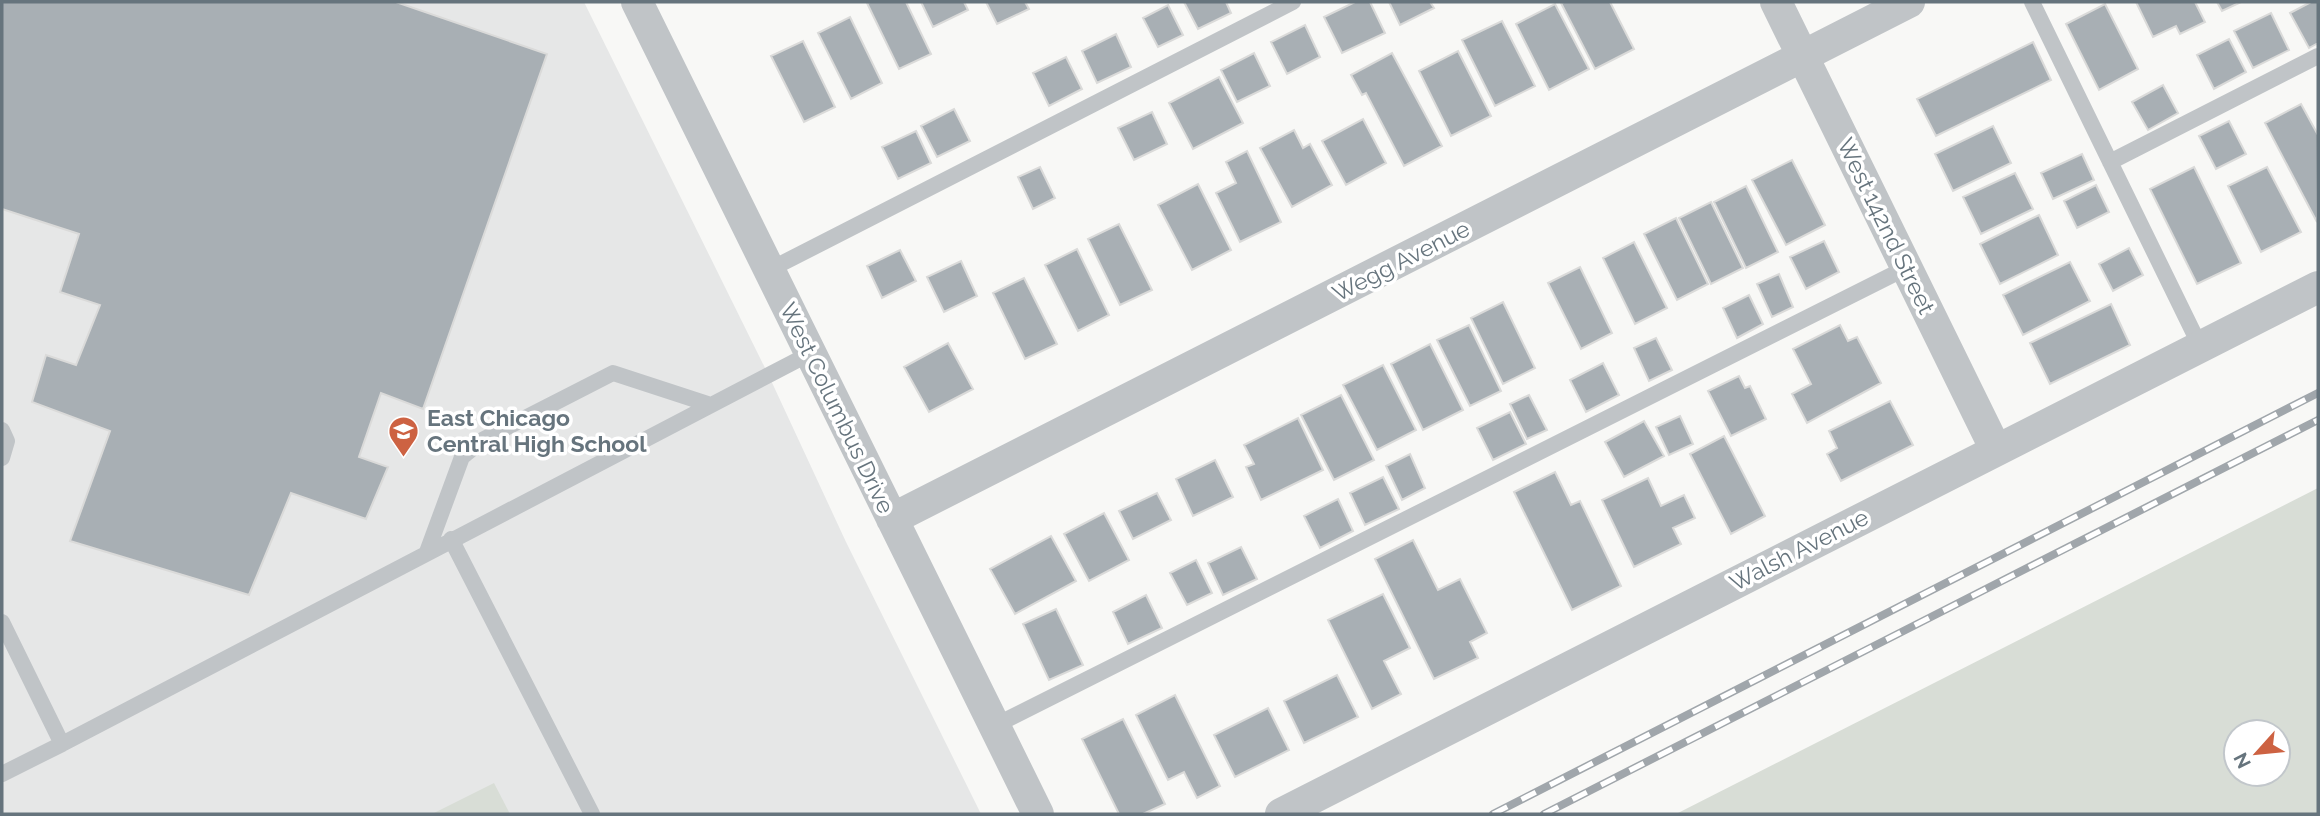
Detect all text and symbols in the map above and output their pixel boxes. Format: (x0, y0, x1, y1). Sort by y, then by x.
street label: West 142nd Street (1832, 133, 1941, 318)
street label: Wegg Avenue (1328, 214, 1474, 307)
street label: West Columbus Drive (775, 298, 900, 517)
place label: East Chicago Central High School (427, 404, 647, 457)
school or university icon: East Chicago Central High School (387, 414, 421, 458)
street label: Walsh Avenue (1725, 503, 1873, 596)
north arrow (2222, 718, 2292, 788)
text: N (2229, 749, 2255, 772)

